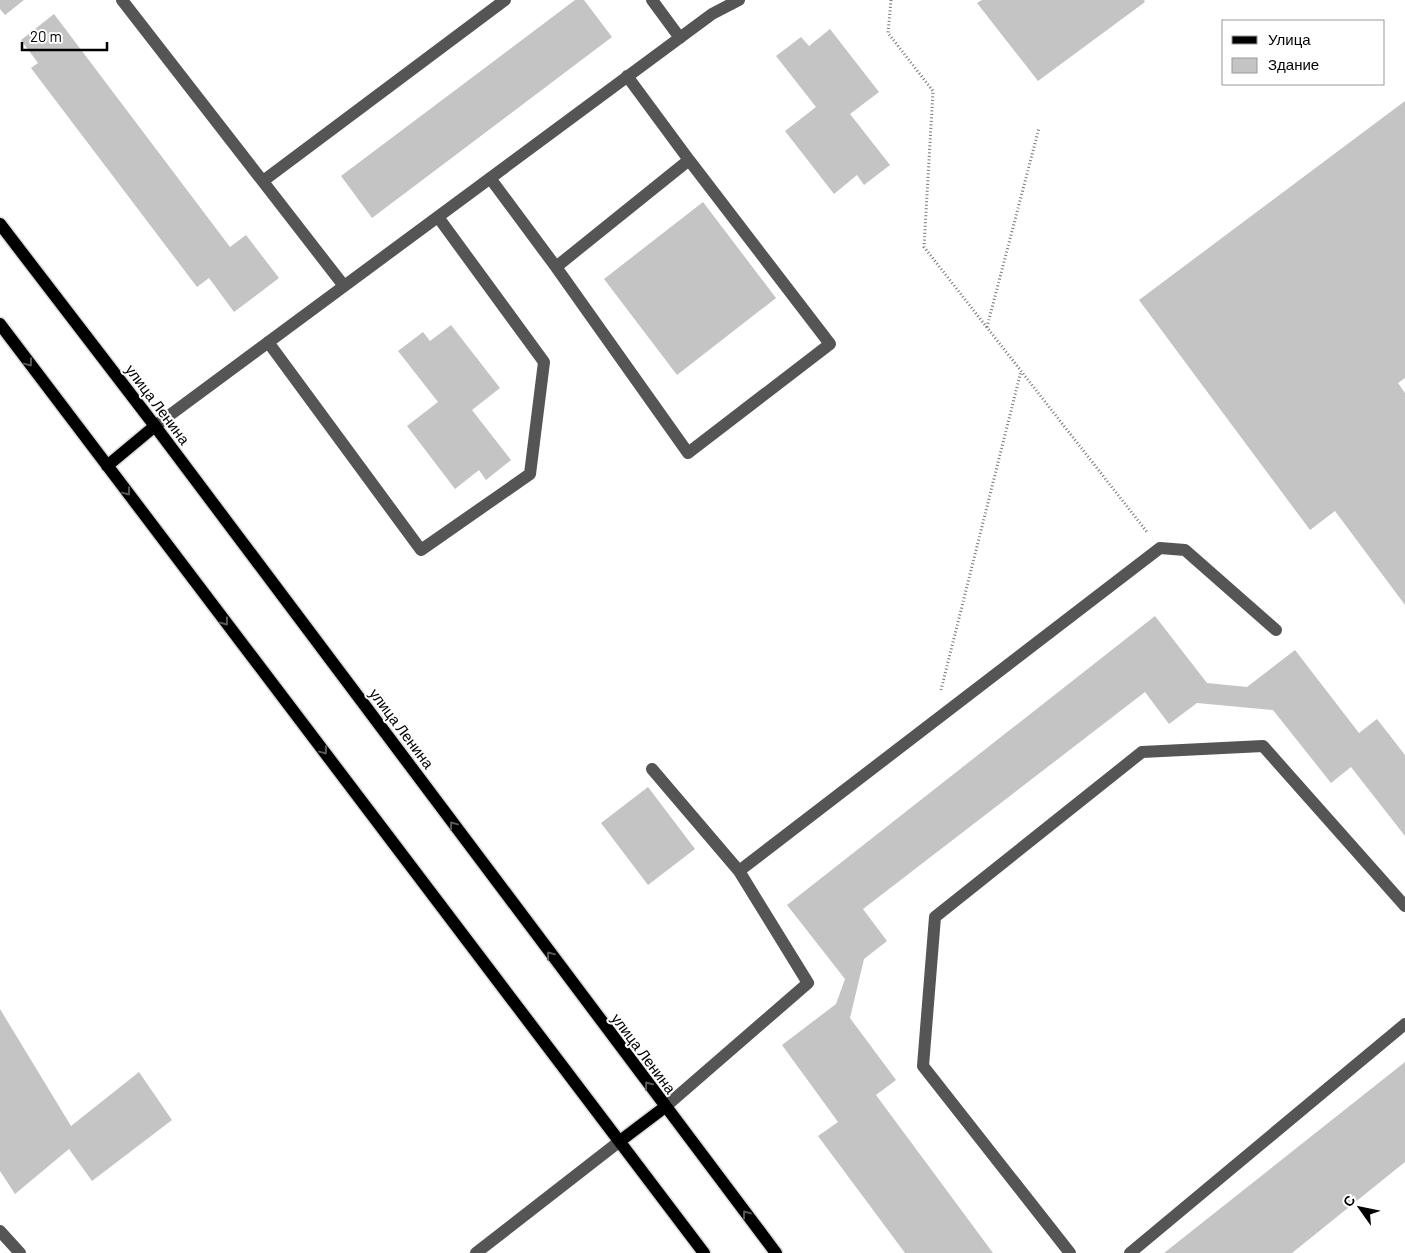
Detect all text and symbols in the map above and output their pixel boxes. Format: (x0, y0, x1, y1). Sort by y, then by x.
scale bar (22, 20, 108, 52)
legend (1222, 20, 1385, 85)
text: 20 m (30, 27, 62, 45)
text: Улица (1268, 30, 1311, 48)
text: Здание (1268, 55, 1319, 73)
one-way arrow (24, 357, 32, 366)
street label: улица Ленина (122, 360, 194, 448)
one-way arrow (121, 487, 130, 496)
one-way arrow (220, 616, 228, 625)
street label: улица Ленина (366, 684, 438, 772)
one-way arrow (318, 745, 326, 754)
one-way arrow (450, 821, 459, 831)
one-way arrow (548, 952, 556, 961)
street label: улица Ленина (608, 1009, 680, 1097)
one-way arrow (645, 1082, 653, 1091)
north arrow (1335, 1183, 1385, 1233)
text: С (1339, 1192, 1359, 1210)
one-way arrow (743, 1210, 752, 1220)

